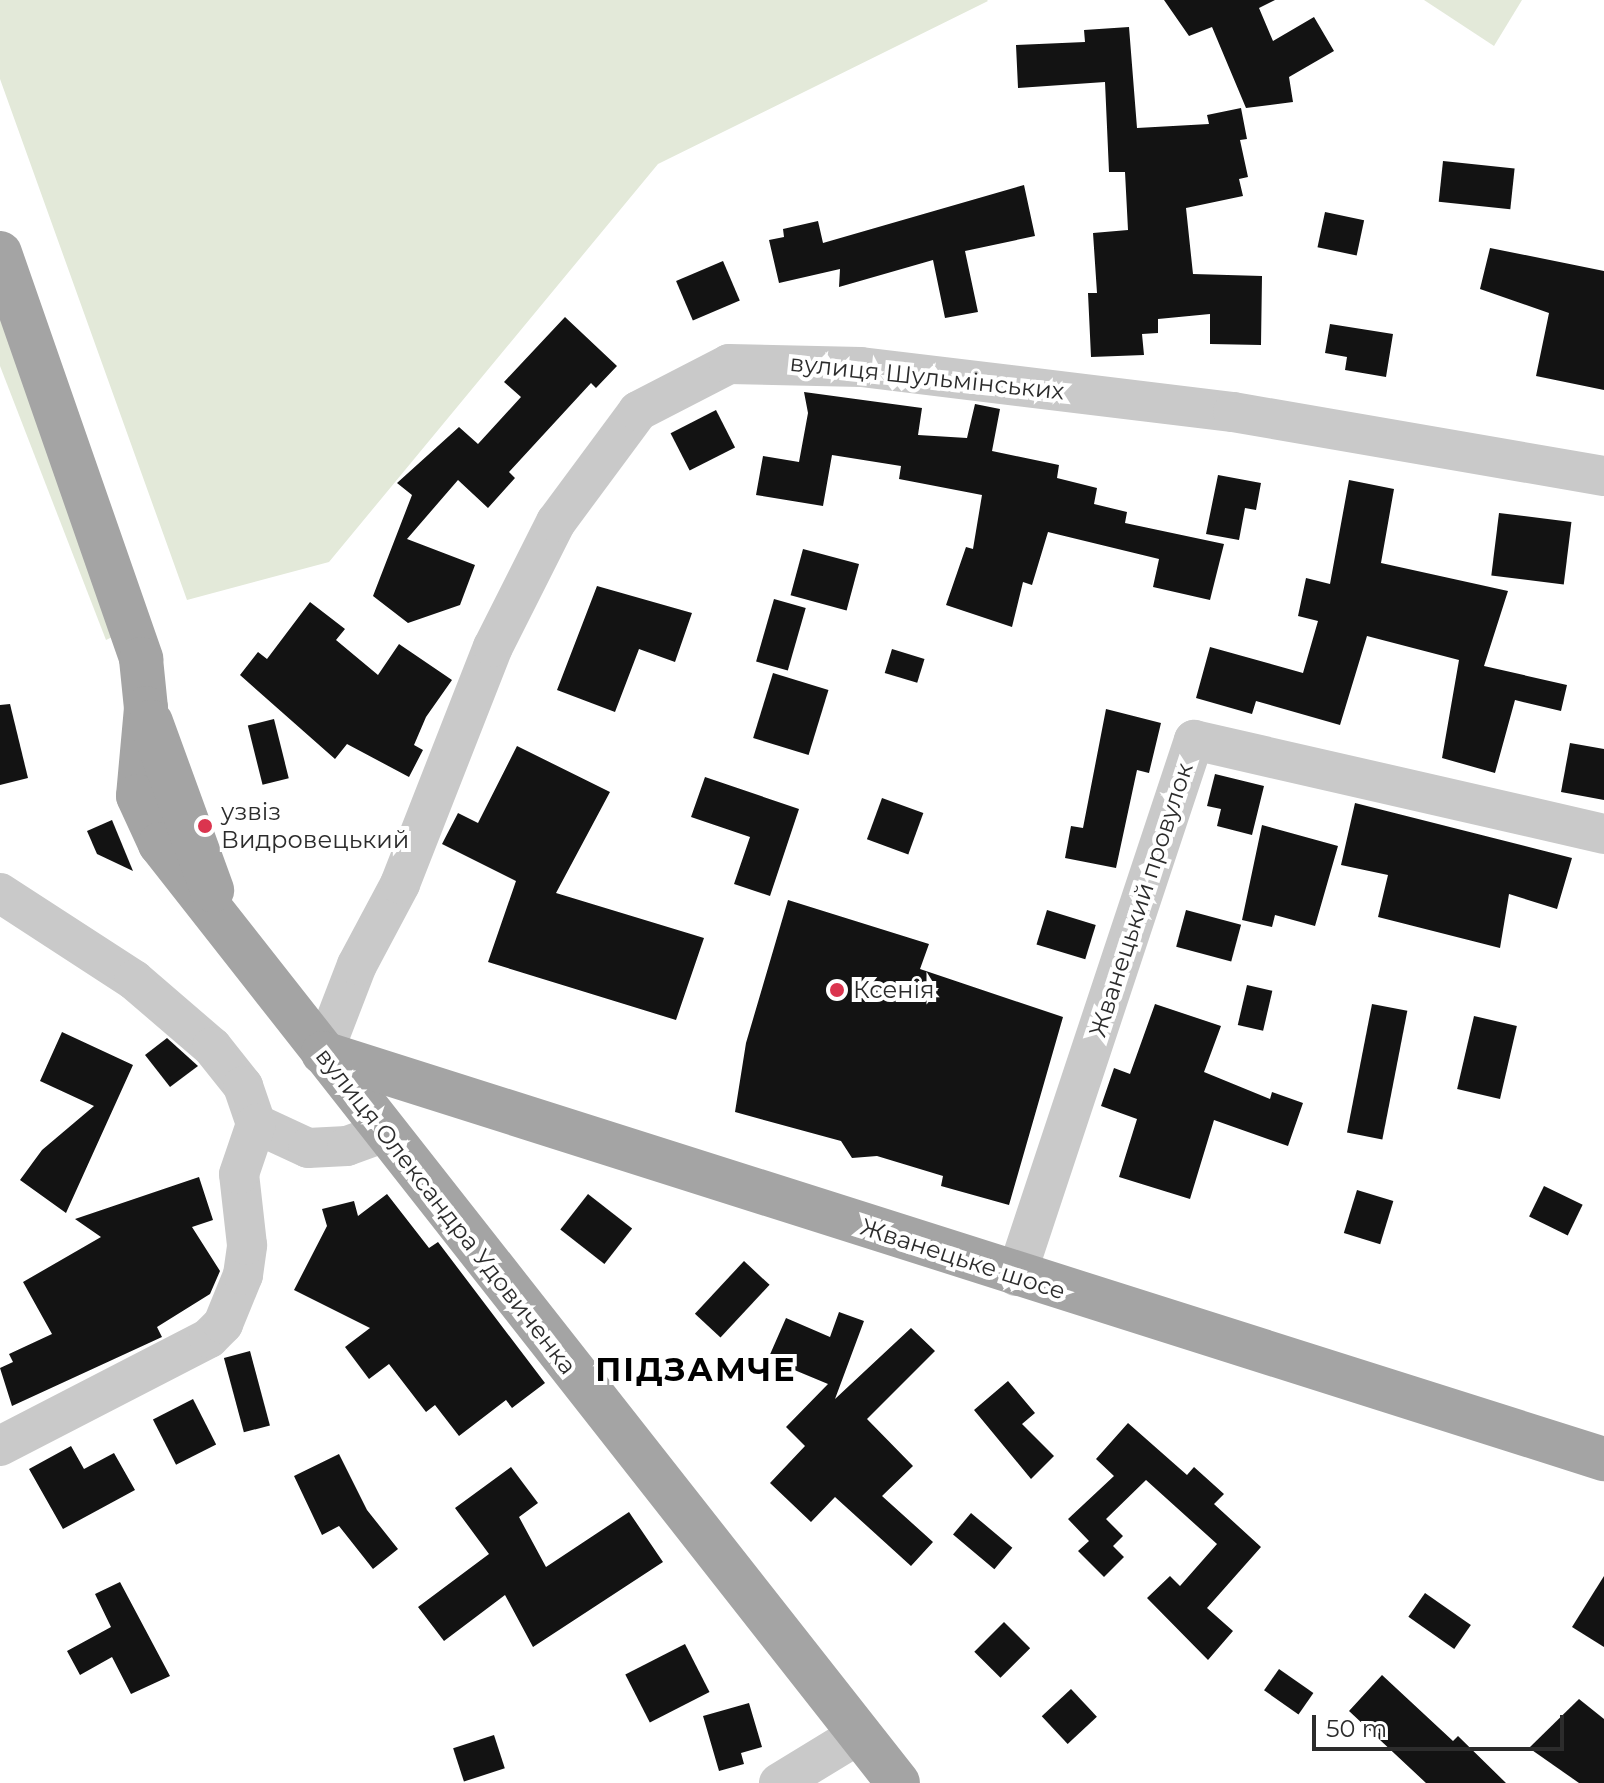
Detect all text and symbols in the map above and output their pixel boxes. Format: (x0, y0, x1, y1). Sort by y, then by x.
street label: вулиця Шульмінських (788, 348, 1066, 406)
street label: Жванецький провулок (1083, 759, 1199, 1041)
place label: узвіз Видровецький (221, 798, 409, 854)
marker: узвіз Видровецький (196, 817, 214, 835)
place label: Ксенія (853, 976, 935, 1004)
marker: Ксенія (828, 981, 846, 999)
street label: вулиця Олександра Удовиченка (310, 1042, 582, 1380)
street label: Жванецьке шосе (857, 1212, 1069, 1306)
district label: ПІДЗАМЧЕ (595, 1351, 797, 1389)
scale bar (1316, 1699, 1568, 1749)
text: 50 m (1326, 1714, 1387, 1743)

